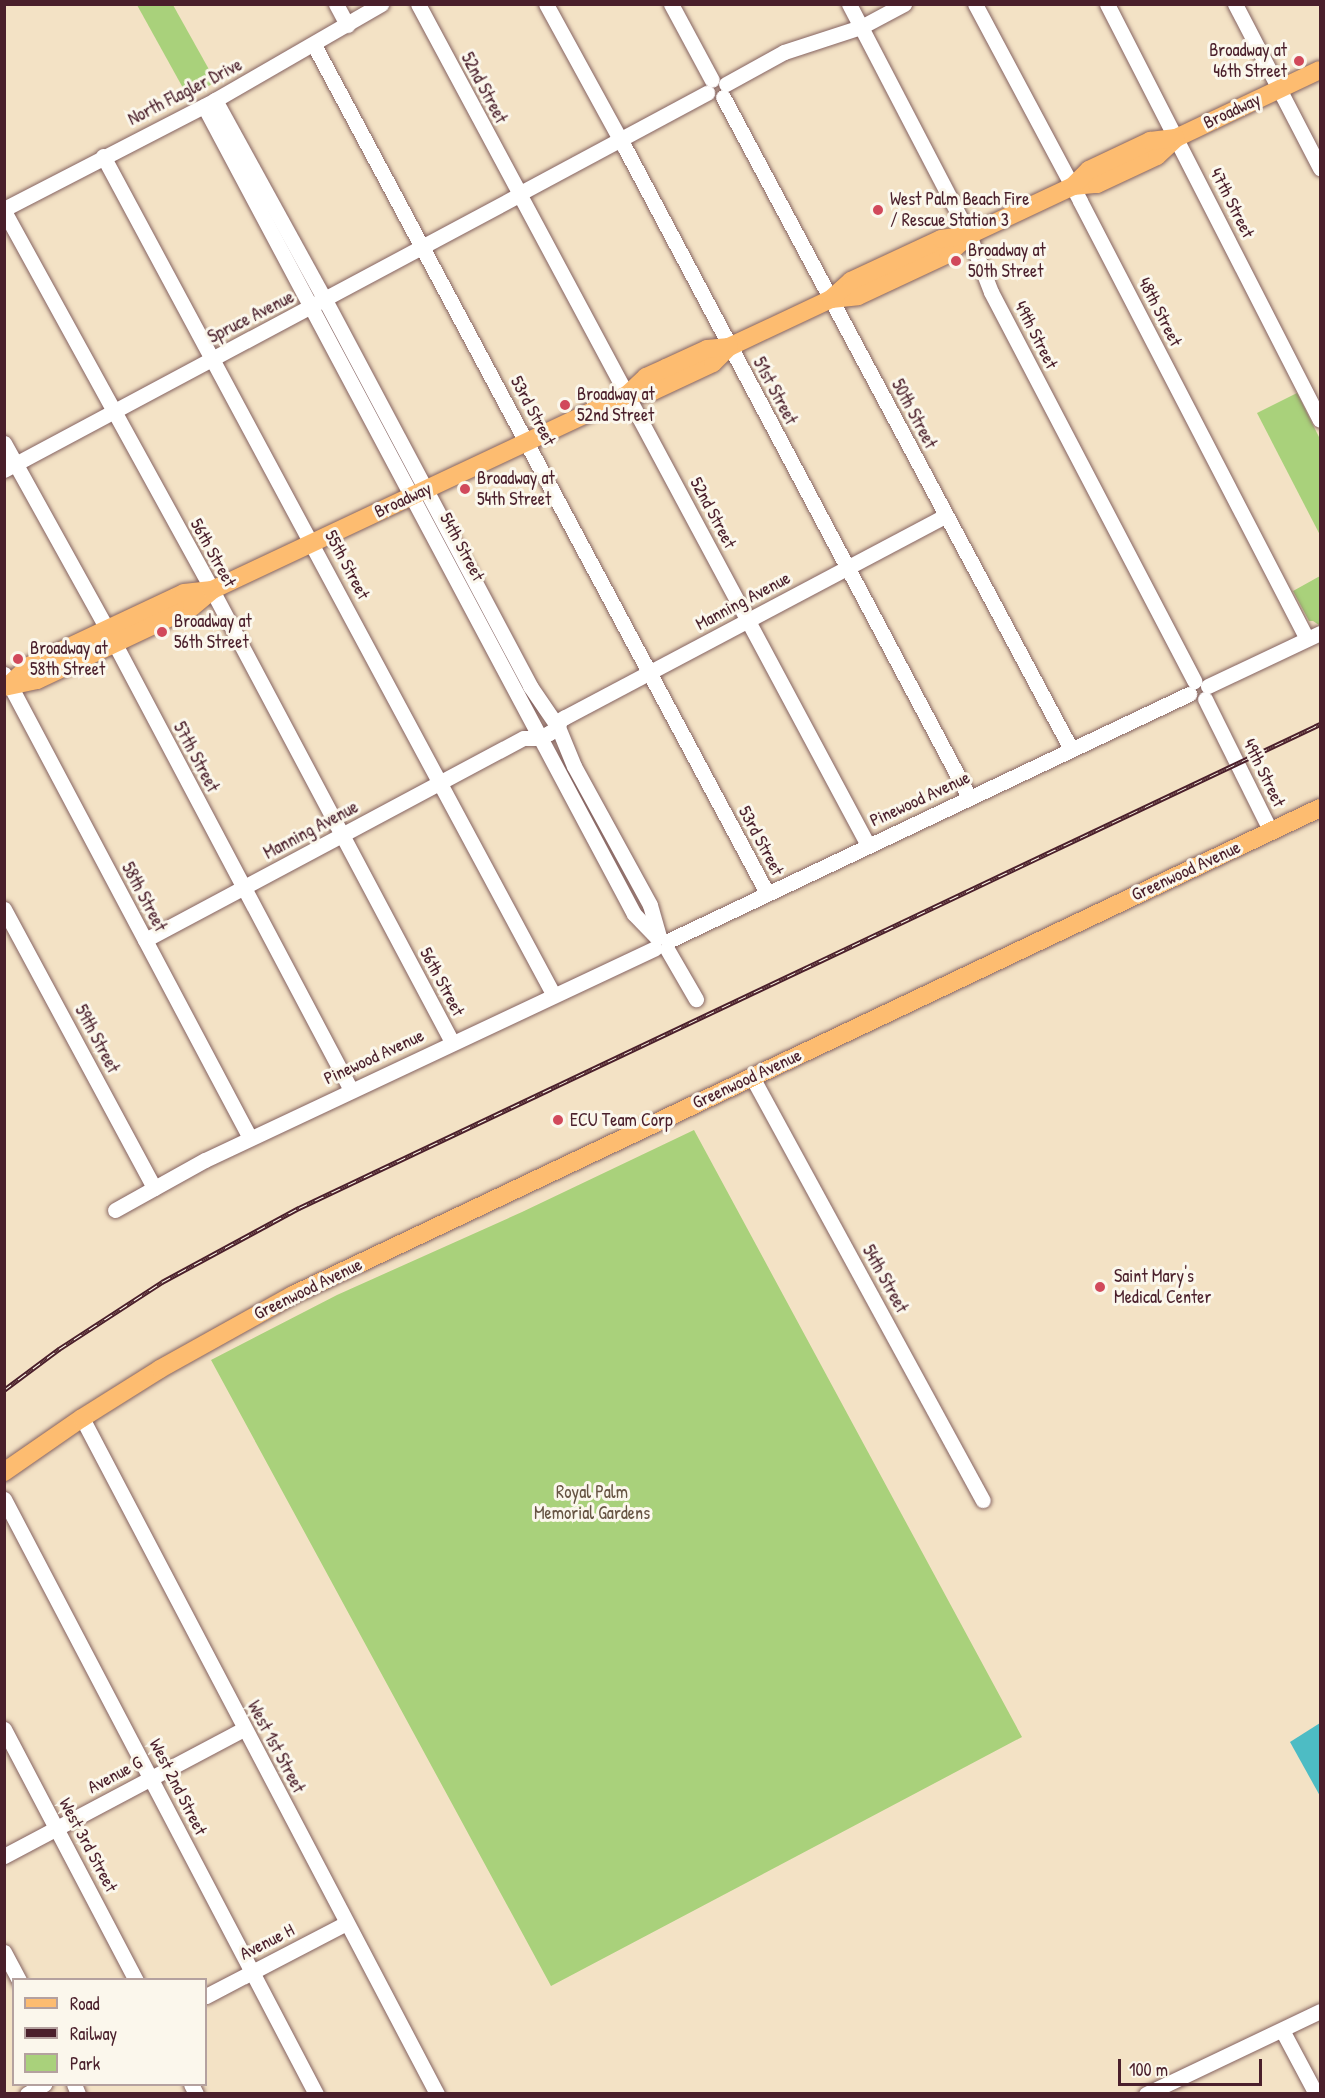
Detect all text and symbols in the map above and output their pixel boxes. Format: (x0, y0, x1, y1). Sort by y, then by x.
place label: Broadway at 46th Street (1209, 40, 1287, 82)
street label: 52nd Street (456, 49, 512, 127)
street label: North Flagler Drive (124, 54, 246, 130)
marker: Broadway at 46th Street (1292, 54, 1306, 68)
street label: Broadway (1200, 88, 1264, 134)
street label: 47th Street (1205, 164, 1259, 242)
place label: West Palm Beach Fire / Rescue Station 3 (890, 189, 1029, 232)
marker: West Palm Beach Fire / Rescue Station 3 (871, 203, 885, 217)
place label: Broadway at 50th Street (968, 240, 1046, 282)
marker: Broadway at 50th Street (949, 254, 963, 268)
street label: 48th Street (1134, 274, 1186, 350)
street label: Spruce Avenue (204, 286, 298, 348)
street label: 49th Street (1010, 298, 1062, 372)
street label: 51st Street (748, 354, 802, 428)
street label: 53rd Street (506, 373, 560, 449)
street label: 50th Street (887, 376, 941, 452)
place label: Broadway at 52nd Street (577, 384, 655, 426)
marker: Broadway at 52nd Street (558, 398, 572, 412)
place label: Broadway at 54th Street (477, 468, 555, 510)
street label: 52nd Street (685, 474, 741, 552)
street label: Broadway (371, 477, 435, 523)
marker: Broadway at 54th Street (458, 482, 472, 496)
street label: 54th Street (435, 509, 489, 585)
street label: 56th Street (185, 515, 241, 591)
street label: 55th Street (320, 527, 374, 603)
street label: Manning Avenue (692, 567, 794, 635)
place label: Broadway at 56th Street (174, 611, 252, 654)
marker: Broadway at 56th Street (155, 625, 169, 639)
place label: Broadway at 58th Street (30, 638, 108, 680)
marker: Broadway at 58th Street (11, 652, 25, 666)
street label: 57th Street (169, 718, 223, 796)
street label: 49th Street (1238, 735, 1290, 811)
street label: Pinewood Avenue (867, 766, 973, 832)
street label: Manning Avenue (260, 796, 362, 864)
street label: 53rd Street (734, 803, 788, 879)
street label: Greenwood Avenue (1128, 836, 1244, 906)
street label: 58th Street (117, 859, 171, 935)
street label: 56th Street (415, 944, 469, 1020)
street label: 59th Street (70, 1001, 124, 1077)
street label: Pinewood Avenue (321, 1024, 427, 1090)
street label: Greenwood Avenue (689, 1044, 805, 1114)
place label: ECU Team Corp (570, 1109, 673, 1131)
marker: ECU Team Corp (551, 1113, 565, 1127)
street label: 54th Street (858, 1241, 912, 1317)
street label: Greenwood Avenue (250, 1253, 366, 1325)
place label: Saint Mary's Medical Center (1114, 1266, 1211, 1308)
marker: Saint Mary's Medical Center (1091, 1278, 1109, 1296)
park label: Royal Palm Memorial Gardens (534, 1482, 650, 1524)
street label: West 1st Street (243, 1697, 309, 1797)
street label: West 2nd Street (145, 1735, 211, 1839)
street label: Avenue G (84, 1752, 146, 1798)
street label: West 3rd Street (54, 1794, 122, 1896)
street label: Avenue H (236, 1919, 298, 1965)
legend (12, 1978, 207, 2086)
text: Road (70, 1991, 100, 2016)
text: Railway (70, 2021, 117, 2046)
scale bar (1121, 2047, 1265, 2085)
text: Park (70, 2051, 100, 2076)
text: 100 m (1129, 2057, 1168, 2082)

